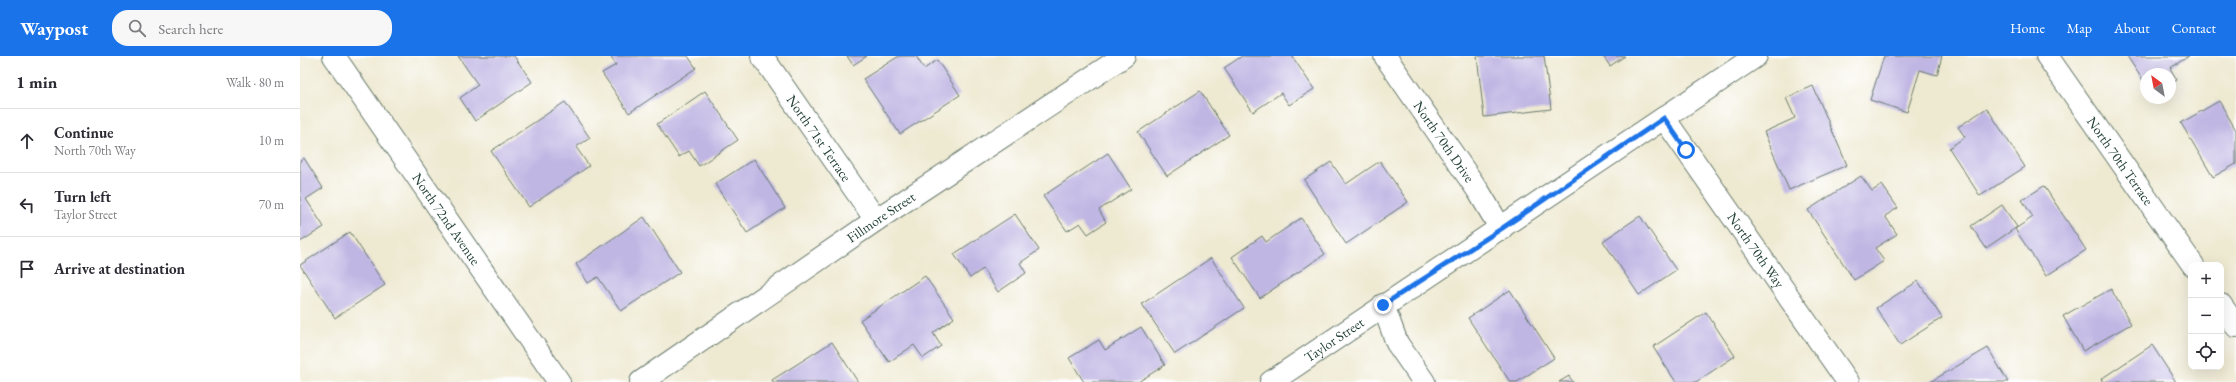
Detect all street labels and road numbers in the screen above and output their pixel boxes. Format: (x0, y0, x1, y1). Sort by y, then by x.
street label: North 71st Terrace (783, 91, 856, 185)
street label: North 70th Drive (1410, 97, 1479, 186)
street label: North 70th Terrace (2083, 113, 2158, 209)
street label: North 72nd Avenue (408, 169, 485, 269)
street label: Fillmore Street (843, 187, 919, 247)
street label: North 70th Way (1723, 209, 1789, 292)
street label: Taylor Street (1301, 313, 1368, 366)

